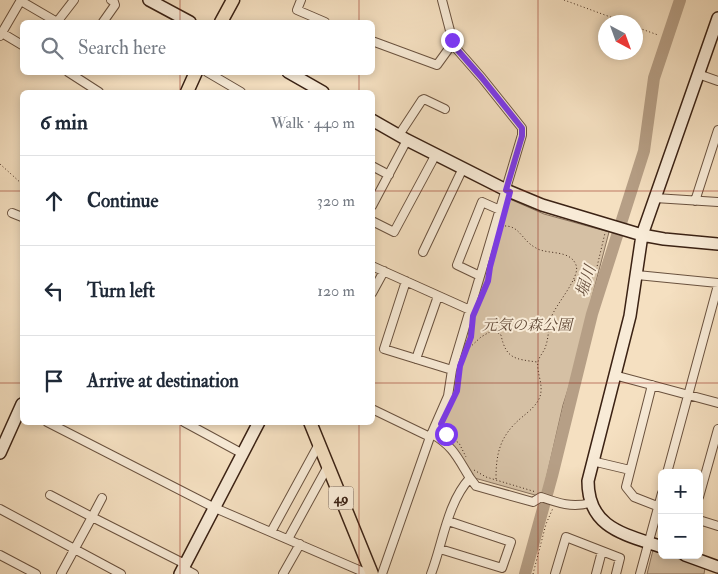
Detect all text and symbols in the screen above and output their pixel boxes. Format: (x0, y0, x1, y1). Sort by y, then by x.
north arrow (598, 15, 643, 60)
search box (20, 20, 375, 75)
route end (441, 29, 464, 52)
icon: search (38, 34, 66, 62)
text: Search here (78, 36, 166, 60)
text: 6 min (40, 109, 88, 136)
text: Walk · 440 m (271, 113, 355, 133)
icon: ahead (40, 187, 68, 215)
text: Continue (87, 189, 158, 213)
text: 320 m (317, 191, 355, 211)
water label: 堀川 (571, 261, 601, 300)
icon: left (40, 277, 68, 305)
text: Turn left (87, 279, 155, 303)
text: 120 m (317, 281, 355, 301)
park label: 元気の森公園 (482, 316, 575, 335)
icon: arrive (40, 367, 68, 395)
text: Arrive at destination (87, 369, 239, 393)
route start (435, 423, 458, 446)
map controls (658, 469, 703, 559)
button: + (658, 469, 703, 514)
road number: 49 (328, 486, 354, 509)
button: − (658, 514, 703, 559)

